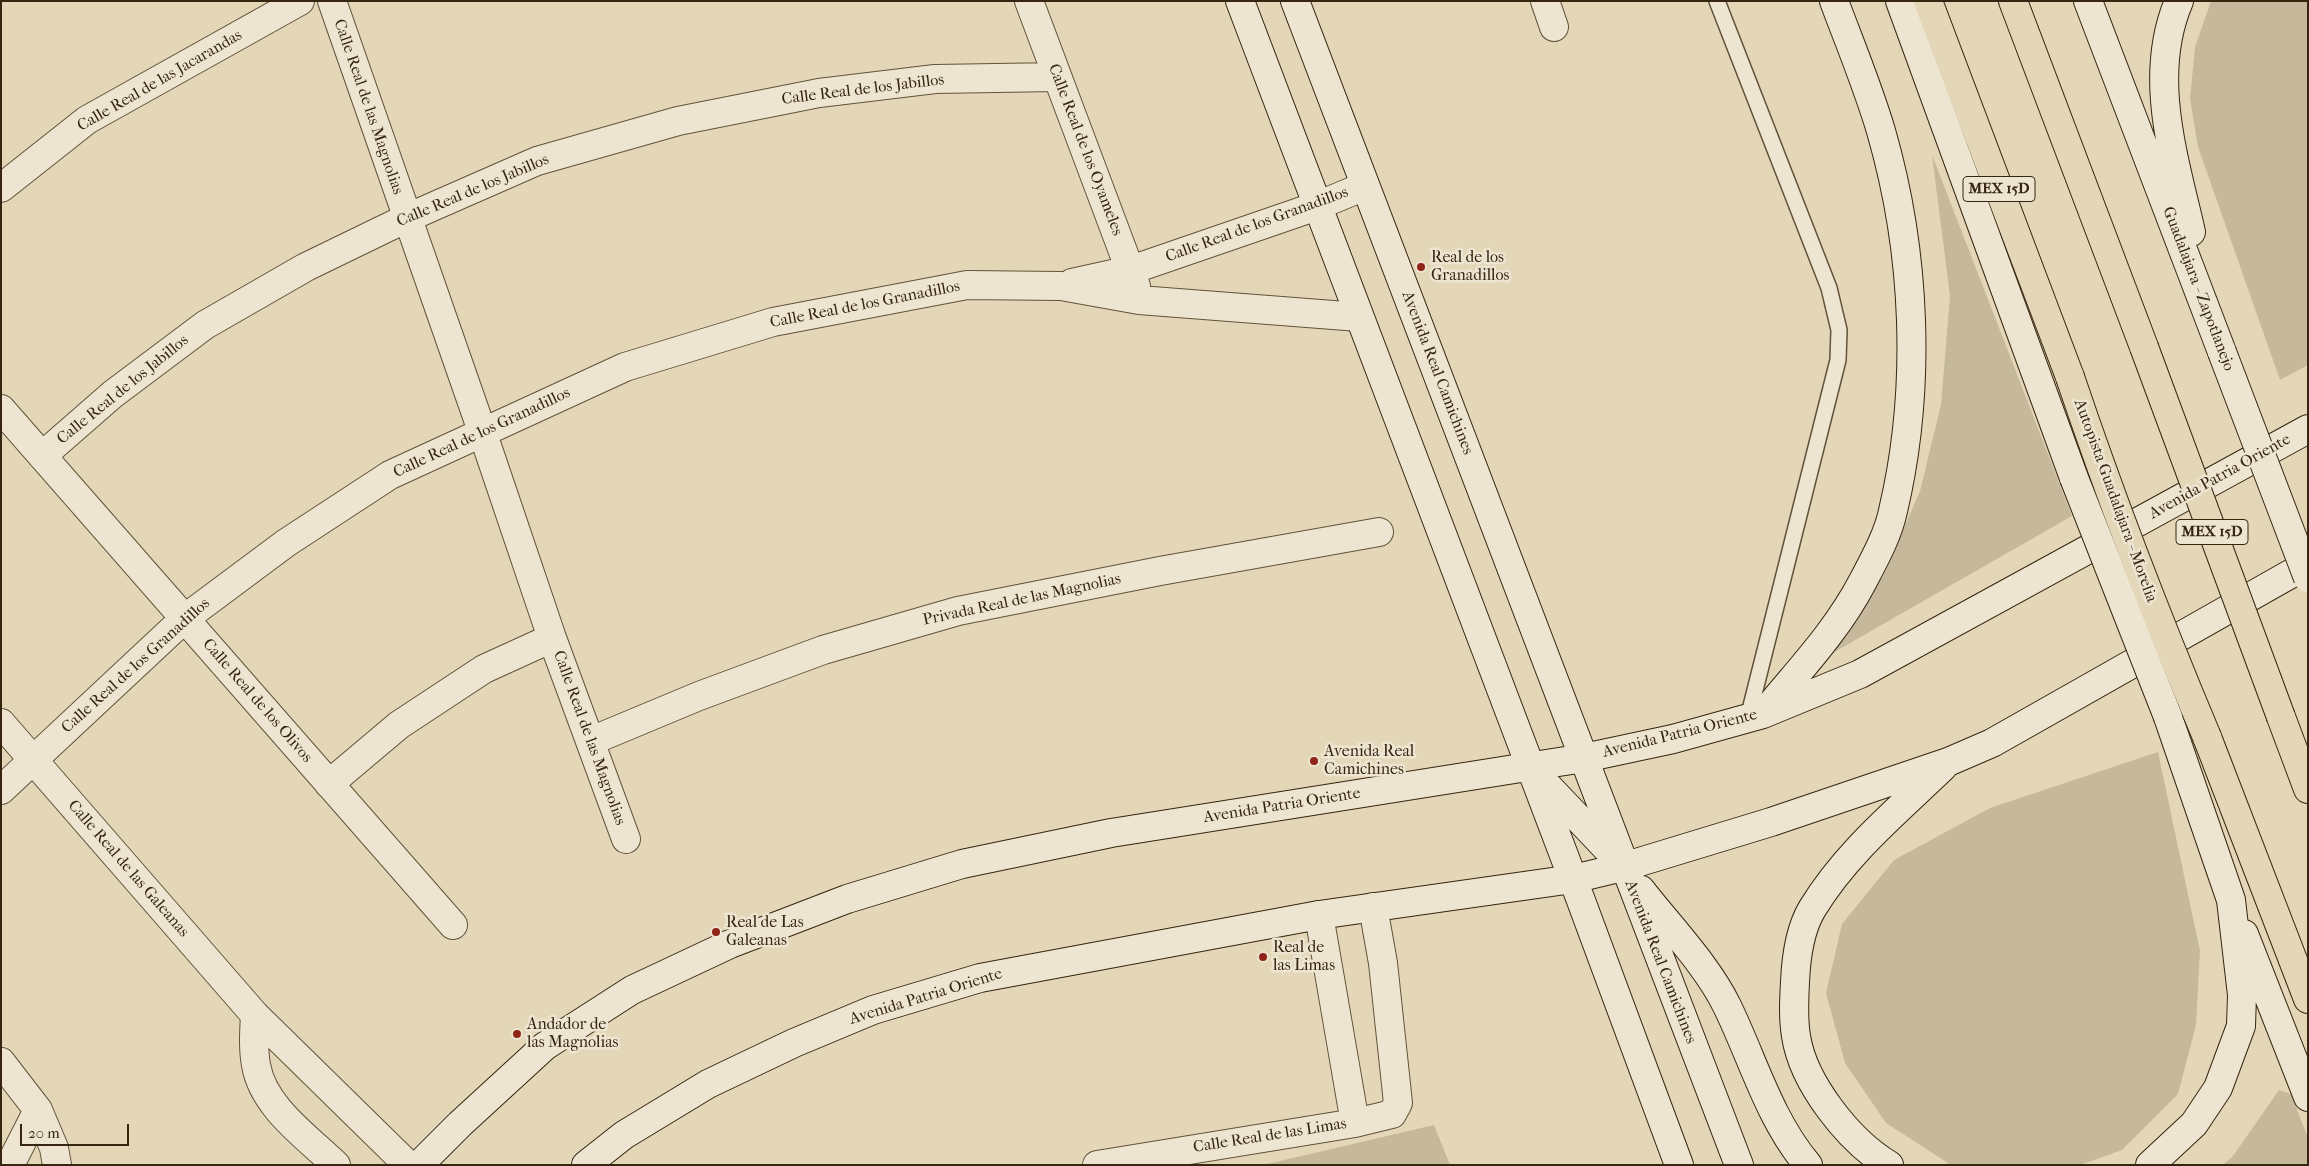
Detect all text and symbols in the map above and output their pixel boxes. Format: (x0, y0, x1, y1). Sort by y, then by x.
street label: Calle Real de las Magnolias (329, 17, 407, 197)
street label: Calle Real de las Jacarandas (74, 26, 246, 136)
street label: Calle Real de los Oyameles (1043, 61, 1127, 239)
street label: Calle Real de los Jabillos (781, 71, 945, 109)
street label: Calle Real de los Jabillos (394, 150, 552, 232)
road number: MEX 15D (1963, 176, 2035, 202)
street label: Calle Real de los Granadillos (1163, 183, 1351, 267)
street label: Guadalajara - Zapotlanejo (2158, 204, 2238, 374)
place label: Real de los Granadillos (1431, 248, 1509, 286)
marker: Real de los Granadillos (1415, 261, 1427, 273)
street label: Calle Real de los Granadillos (768, 277, 962, 333)
street label: Avenida Real Camichines (1397, 289, 1477, 457)
street label: Calle Real de los Jabillos (53, 331, 193, 449)
street label: Calle Real de los Granadillos (390, 384, 574, 482)
street label: Autopista Guadalajara - Morelia (2069, 397, 2161, 605)
street label: Avenida Patria Oriente (2146, 430, 2294, 524)
road number: MEX 15D (2176, 520, 2248, 544)
street label: Privada Real de las Magnolias (921, 570, 1123, 630)
street label: Calle Real de los Granadillos (58, 594, 214, 738)
street label: Calle Real de los Olivos (198, 635, 316, 767)
street label: Calle Real de las Magnolias (548, 648, 630, 828)
street label: Avenida Patria Oriente (1601, 705, 1759, 763)
place label: Avenida Real Camichines (1324, 742, 1414, 780)
marker: Avenida Real Camichines (1308, 755, 1320, 767)
street label: Avenida Patria Oriente (1202, 784, 1362, 828)
street label: Calle Real de las Galeanas (63, 797, 193, 941)
street label: Avenida Real Camichines (1620, 878, 1700, 1046)
place label: Real de Las Galeanas (726, 913, 804, 951)
marker: Real de Las Galeanas (710, 926, 722, 938)
place label: Real de las Limas (1273, 938, 1335, 976)
marker: Real de las Limas (1257, 951, 1269, 963)
street label: Avenida Patria Oriente (847, 965, 1005, 1029)
place label: Andador de las Magnolias (527, 1015, 618, 1053)
marker: Andador de las Magnolias (511, 1028, 523, 1040)
scale bar (22, 1114, 131, 1146)
street label: Calle Real de las Limas (1192, 1114, 1348, 1158)
text: 20 m (28, 1124, 60, 1142)

